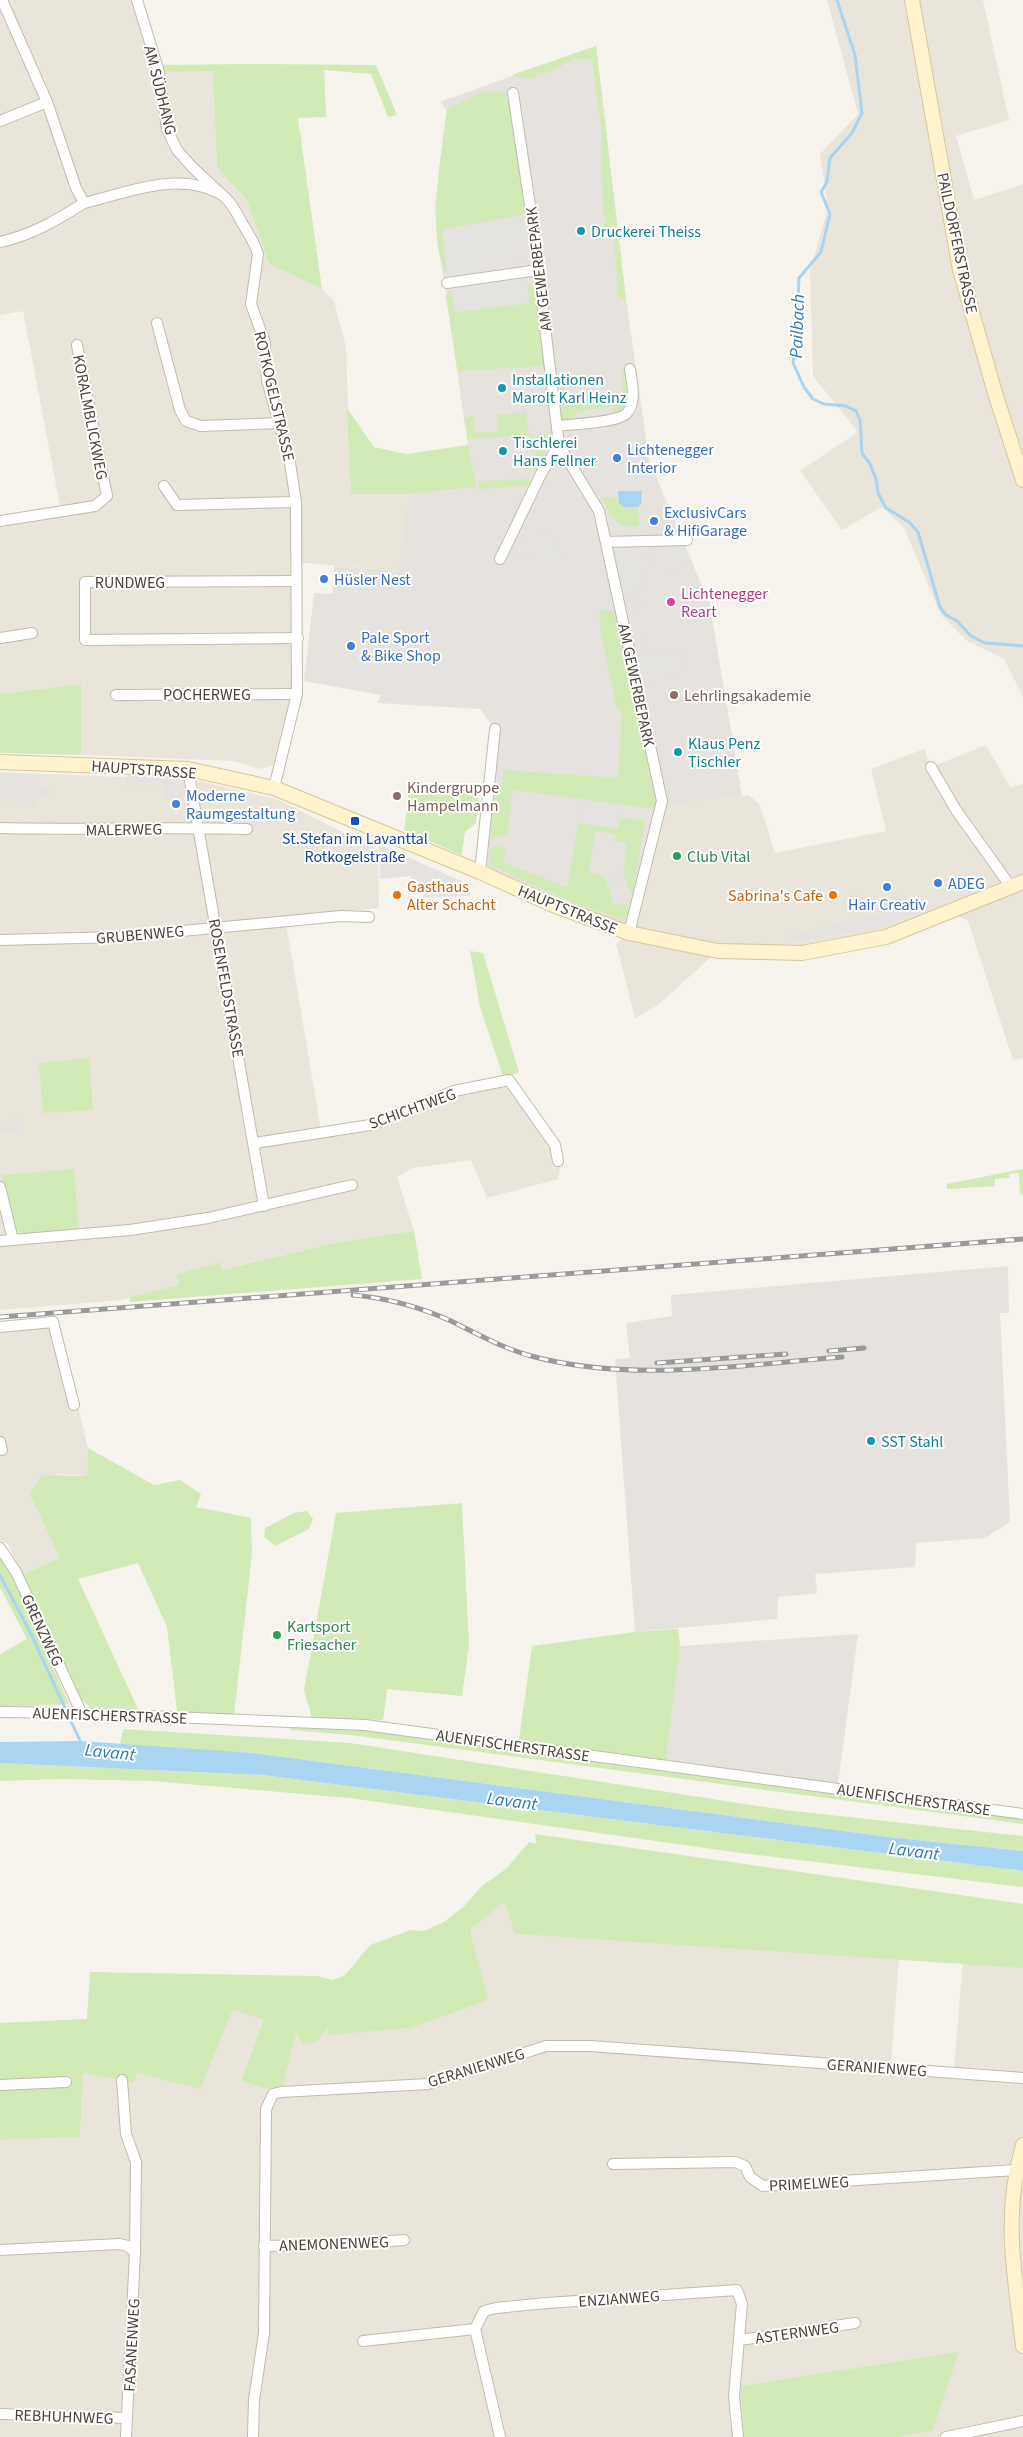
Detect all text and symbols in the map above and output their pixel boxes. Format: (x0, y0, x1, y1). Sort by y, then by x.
street label: AM SÜDHANG (138, 43, 182, 137)
street label: PAILDORFERSTRASSE (931, 171, 983, 316)
street label: AM GEWERBEPARK (520, 205, 558, 332)
place label: Druckerei Theiss (591, 221, 701, 243)
marker: Druckerei Theiss (575, 225, 587, 237)
water label: Pailbach (784, 293, 811, 359)
street label: ROTKOGELSTRASSE (248, 329, 300, 464)
street label: KORALMBLICKWEG (67, 353, 113, 482)
place label: Installationen Marolt Karl Heinz (512, 369, 627, 409)
marker: Installationen Marolt Karl Heinz (496, 382, 508, 394)
place label: Tischlerei Hans Fellner (513, 432, 597, 472)
place label: Lichtenegger Interior (627, 439, 714, 479)
marker: Tischlerei Hans Fellner (497, 445, 509, 457)
marker: Lichtenegger Interior (611, 452, 623, 464)
place label: ExclusivCars & HifiGarage (664, 502, 747, 542)
marker: ExclusivCars & HifiGarage (648, 515, 660, 527)
place label: Hüsler Nest (334, 569, 411, 591)
street label: RUNDWEG (95, 572, 165, 594)
marker: Hüsler Nest (318, 573, 330, 585)
place label: Lichtenegger Reart (681, 583, 768, 623)
marker: Lichtenegger Reart (665, 596, 677, 608)
street label: AM GEWERBEPARK (612, 622, 660, 749)
place label: Pale Sport & Bike Shop (361, 627, 441, 667)
marker: Pale Sport & Bike Shop (345, 640, 357, 652)
street label: POCHERWEG (163, 684, 251, 706)
place label: Lehrlingsakademie (684, 685, 811, 707)
marker: Lehrlingsakademie (668, 689, 680, 701)
place label: Klaus Penz Tischler (688, 733, 760, 773)
marker: Klaus Penz Tischler (672, 746, 684, 758)
street label: HAUPTSTRASSE (90, 755, 197, 785)
place label: Kindergruppe Hampelmann (407, 777, 499, 817)
place label: Moderne Raumgestaltung (186, 785, 295, 825)
marker: Kindergruppe Hampelmann (391, 790, 403, 802)
marker: Moderne Raumgestaltung (170, 798, 182, 810)
marker: St.Stefan im Lavanttal Rotkogelstraße (349, 815, 361, 827)
street label: MALERWEG (86, 818, 163, 842)
place label: St.Stefan im Lavanttal Rotkogelstraße (282, 828, 428, 868)
place label: Club Vital (687, 846, 750, 868)
marker: Club Vital (671, 850, 683, 862)
place label: ADEG (948, 873, 985, 895)
place label: Gasthaus Alter Schacht (407, 876, 496, 916)
marker: ADEG (932, 877, 944, 889)
street label: HAUPTSTRASSE (515, 880, 621, 940)
marker: Hair Creativ (881, 881, 893, 893)
place label: Sabrina's Cafe (728, 885, 823, 907)
marker: Gasthaus Alter Schacht (391, 889, 403, 901)
marker: Sabrina's Cafe (827, 889, 839, 901)
place label: Hair Creativ (848, 894, 927, 916)
street label: ROSENFELDSTRASSE (203, 917, 249, 1059)
street label: GRUBENWEG (95, 920, 185, 950)
street label: SCHICHTWEG (366, 1083, 459, 1135)
place label: SST Stahl (881, 1431, 943, 1453)
marker: SST Stahl (865, 1435, 877, 1447)
street label: GRENZWEG (16, 1591, 68, 1670)
place label: Kartsport Friesacher (287, 1616, 357, 1656)
marker: Kartsport Friesacher (271, 1629, 283, 1641)
street label: AUENFISCHERSTRASSE (32, 1702, 188, 1730)
street label: AUENFISCHERSTRASSE (435, 1724, 591, 1768)
water label: Lavant (83, 1737, 138, 1768)
street label: AUENFISCHERSTRASSE (836, 1778, 992, 1822)
water label: Lavant (485, 1786, 540, 1817)
water label: Lavant (887, 1836, 942, 1867)
street label: GERANIENWEG (425, 2043, 527, 2093)
street label: GERANIENWEG (826, 2054, 928, 2082)
street label: PRIMELWEG (768, 2171, 850, 2197)
street label: ANEMONENWEG (279, 2231, 389, 2257)
street label: ENZIANWEG (578, 2285, 661, 2313)
street label: FASANENWEG (119, 2298, 145, 2392)
street label: ASTERNWEG (754, 2316, 840, 2350)
street label: REBHUHNWEG (14, 2404, 114, 2430)

